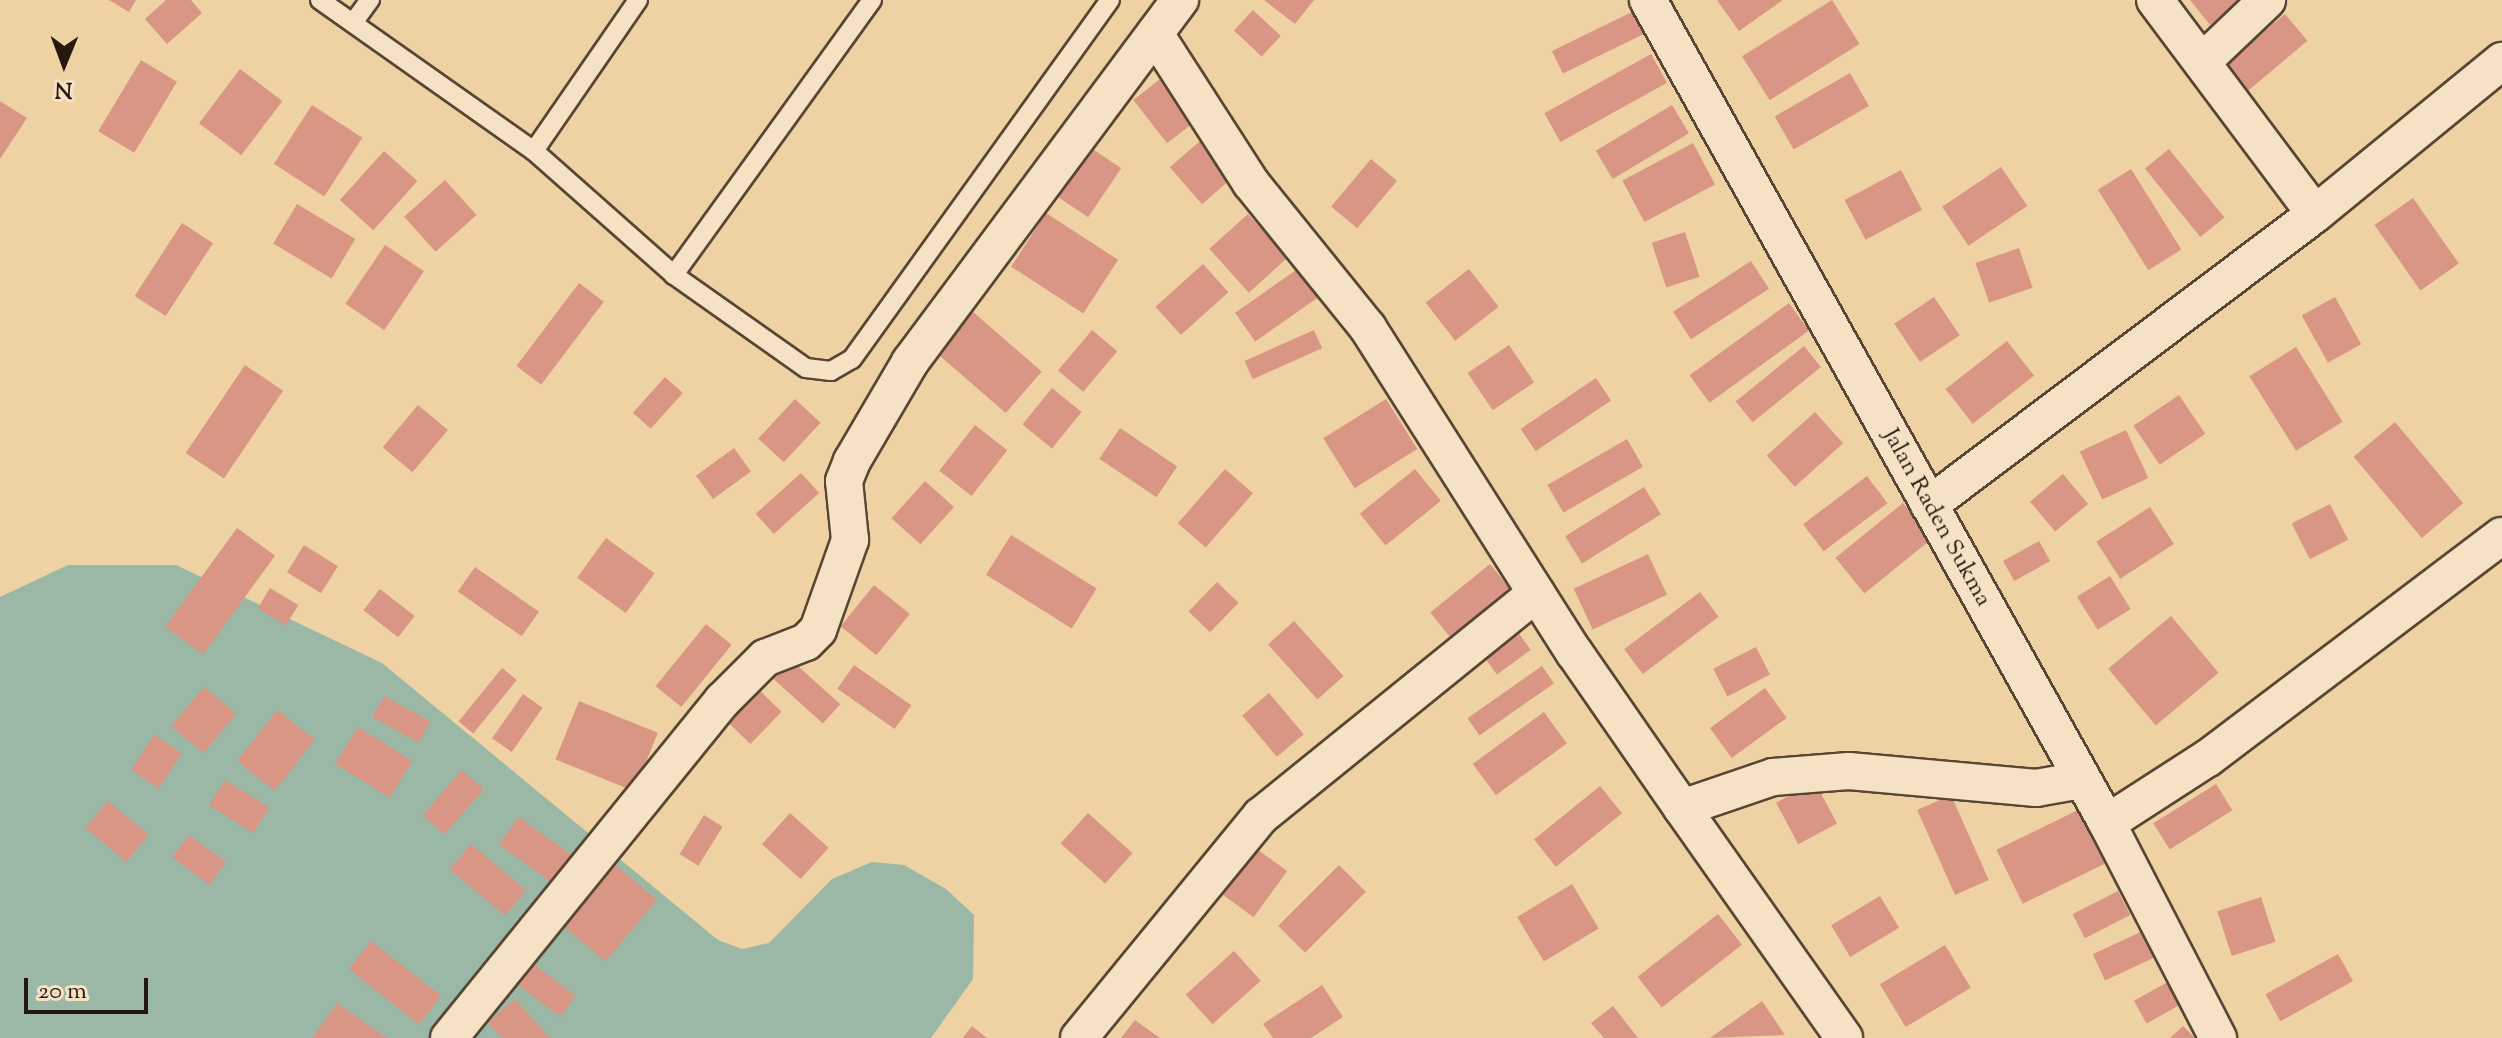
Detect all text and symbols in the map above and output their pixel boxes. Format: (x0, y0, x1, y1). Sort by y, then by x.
north arrow (24, 24, 104, 104)
text: N (55, 72, 73, 104)
street label: Jalan Raden Sukma (1875, 424, 1997, 612)
scale bar (28, 962, 152, 1012)
text: 20 m (38, 975, 87, 1009)

